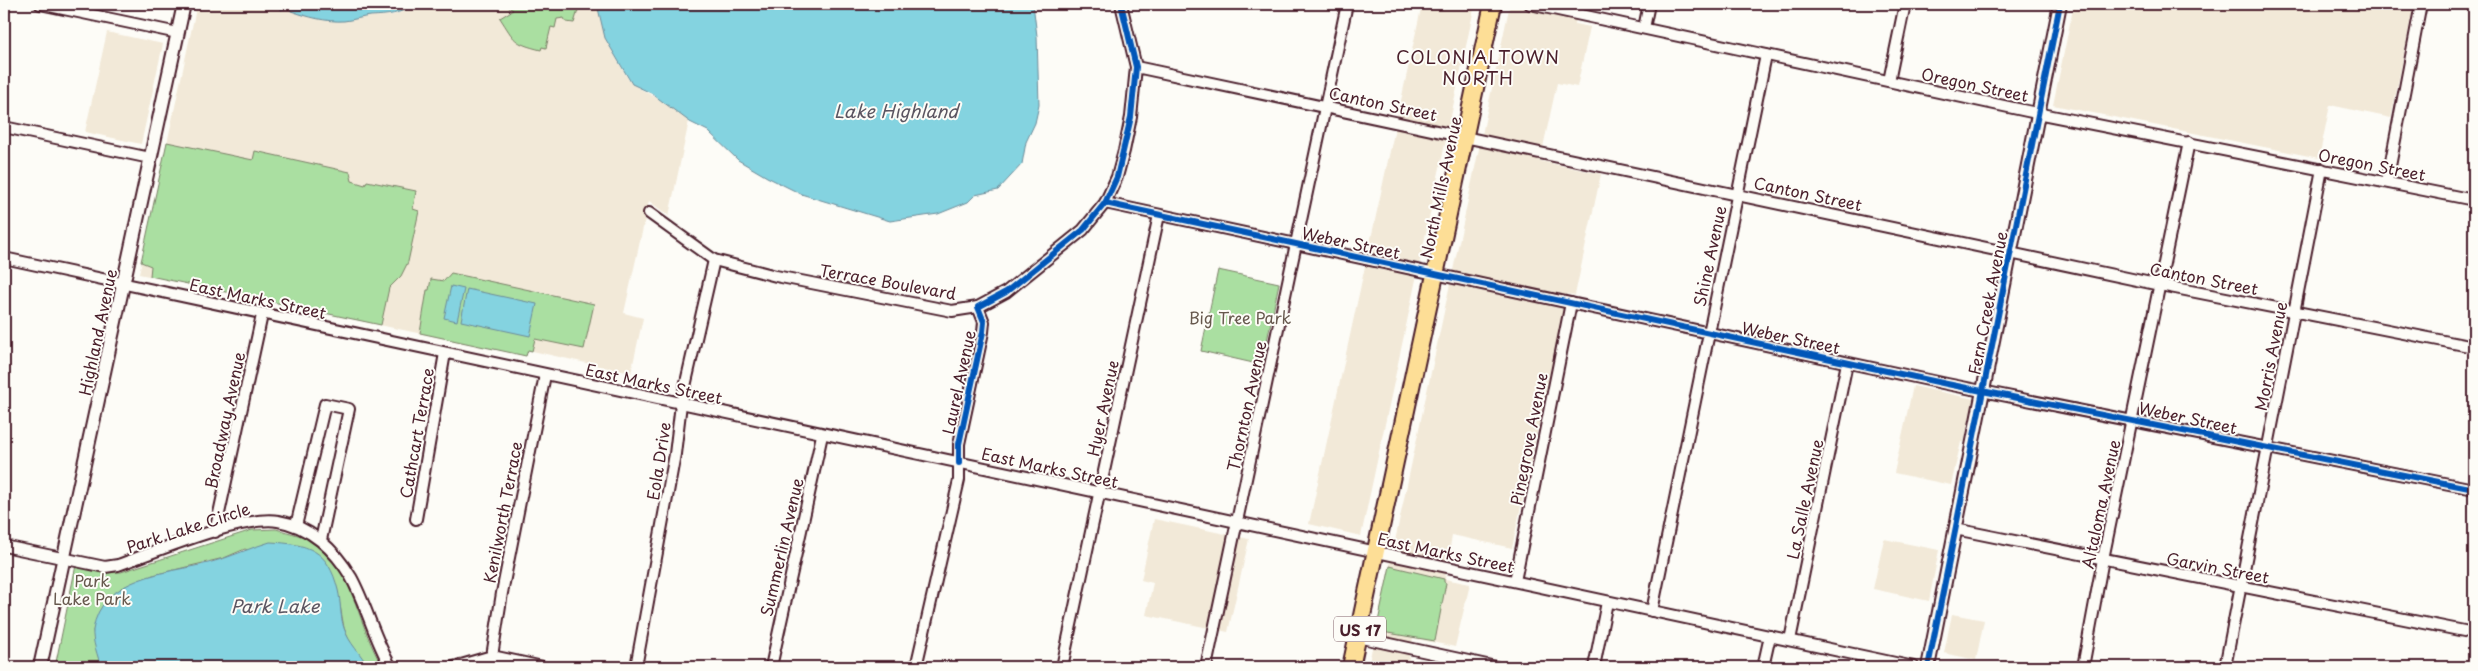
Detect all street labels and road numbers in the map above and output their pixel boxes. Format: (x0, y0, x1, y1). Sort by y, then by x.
street label: Oregon Street (1919, 61, 2031, 107)
street label: Canton Street (1327, 80, 1440, 126)
street label: North Mills Avenue (1413, 114, 1467, 260)
street label: Oregon Street (2316, 142, 2428, 186)
street label: Canton Street (1752, 170, 1865, 216)
street label: Shine Avenue (1687, 203, 1731, 309)
street label: Weber Street (1300, 220, 1403, 264)
street label: Fern Creek Avenue (1961, 229, 2013, 377)
street label: Canton Street (2148, 256, 2261, 300)
street label: Terrace Boulevard (818, 257, 958, 305)
street label: Highland Avenue (72, 266, 122, 398)
street label: East Marks Street (187, 272, 329, 324)
street label: Morris Avenue (2248, 299, 2292, 413)
street label: Weber Street (1740, 315, 1843, 359)
street label: Laurel Avenue (935, 327, 981, 436)
street label: Thornton Avenue (1220, 338, 1272, 474)
street label: Broadway Avenue (198, 349, 250, 490)
street label: East Marks Street (583, 357, 725, 409)
street label: Hyer Avenue (1080, 358, 1124, 458)
street label: Cathcart Terrace (393, 366, 439, 500)
street label: Pinegrove Avenue (1503, 371, 1553, 507)
street label: Weber Street (2137, 395, 2240, 439)
street label: Eola Drive (640, 420, 676, 502)
street label: La Salle Avenue (1780, 437, 1828, 561)
street label: Altaloma Avenue (2075, 437, 2125, 571)
street label: Kenilworth Terrace (477, 439, 527, 585)
street label: East Marks Street (979, 441, 1121, 493)
street label: Summerlin Avenue (753, 475, 809, 619)
street label: Park Lake Circle (123, 496, 253, 558)
street label: East Marks Street (1375, 526, 1517, 578)
street label: Garvin Street (2165, 545, 2272, 589)
road number: US 17 (1334, 616, 1386, 642)

